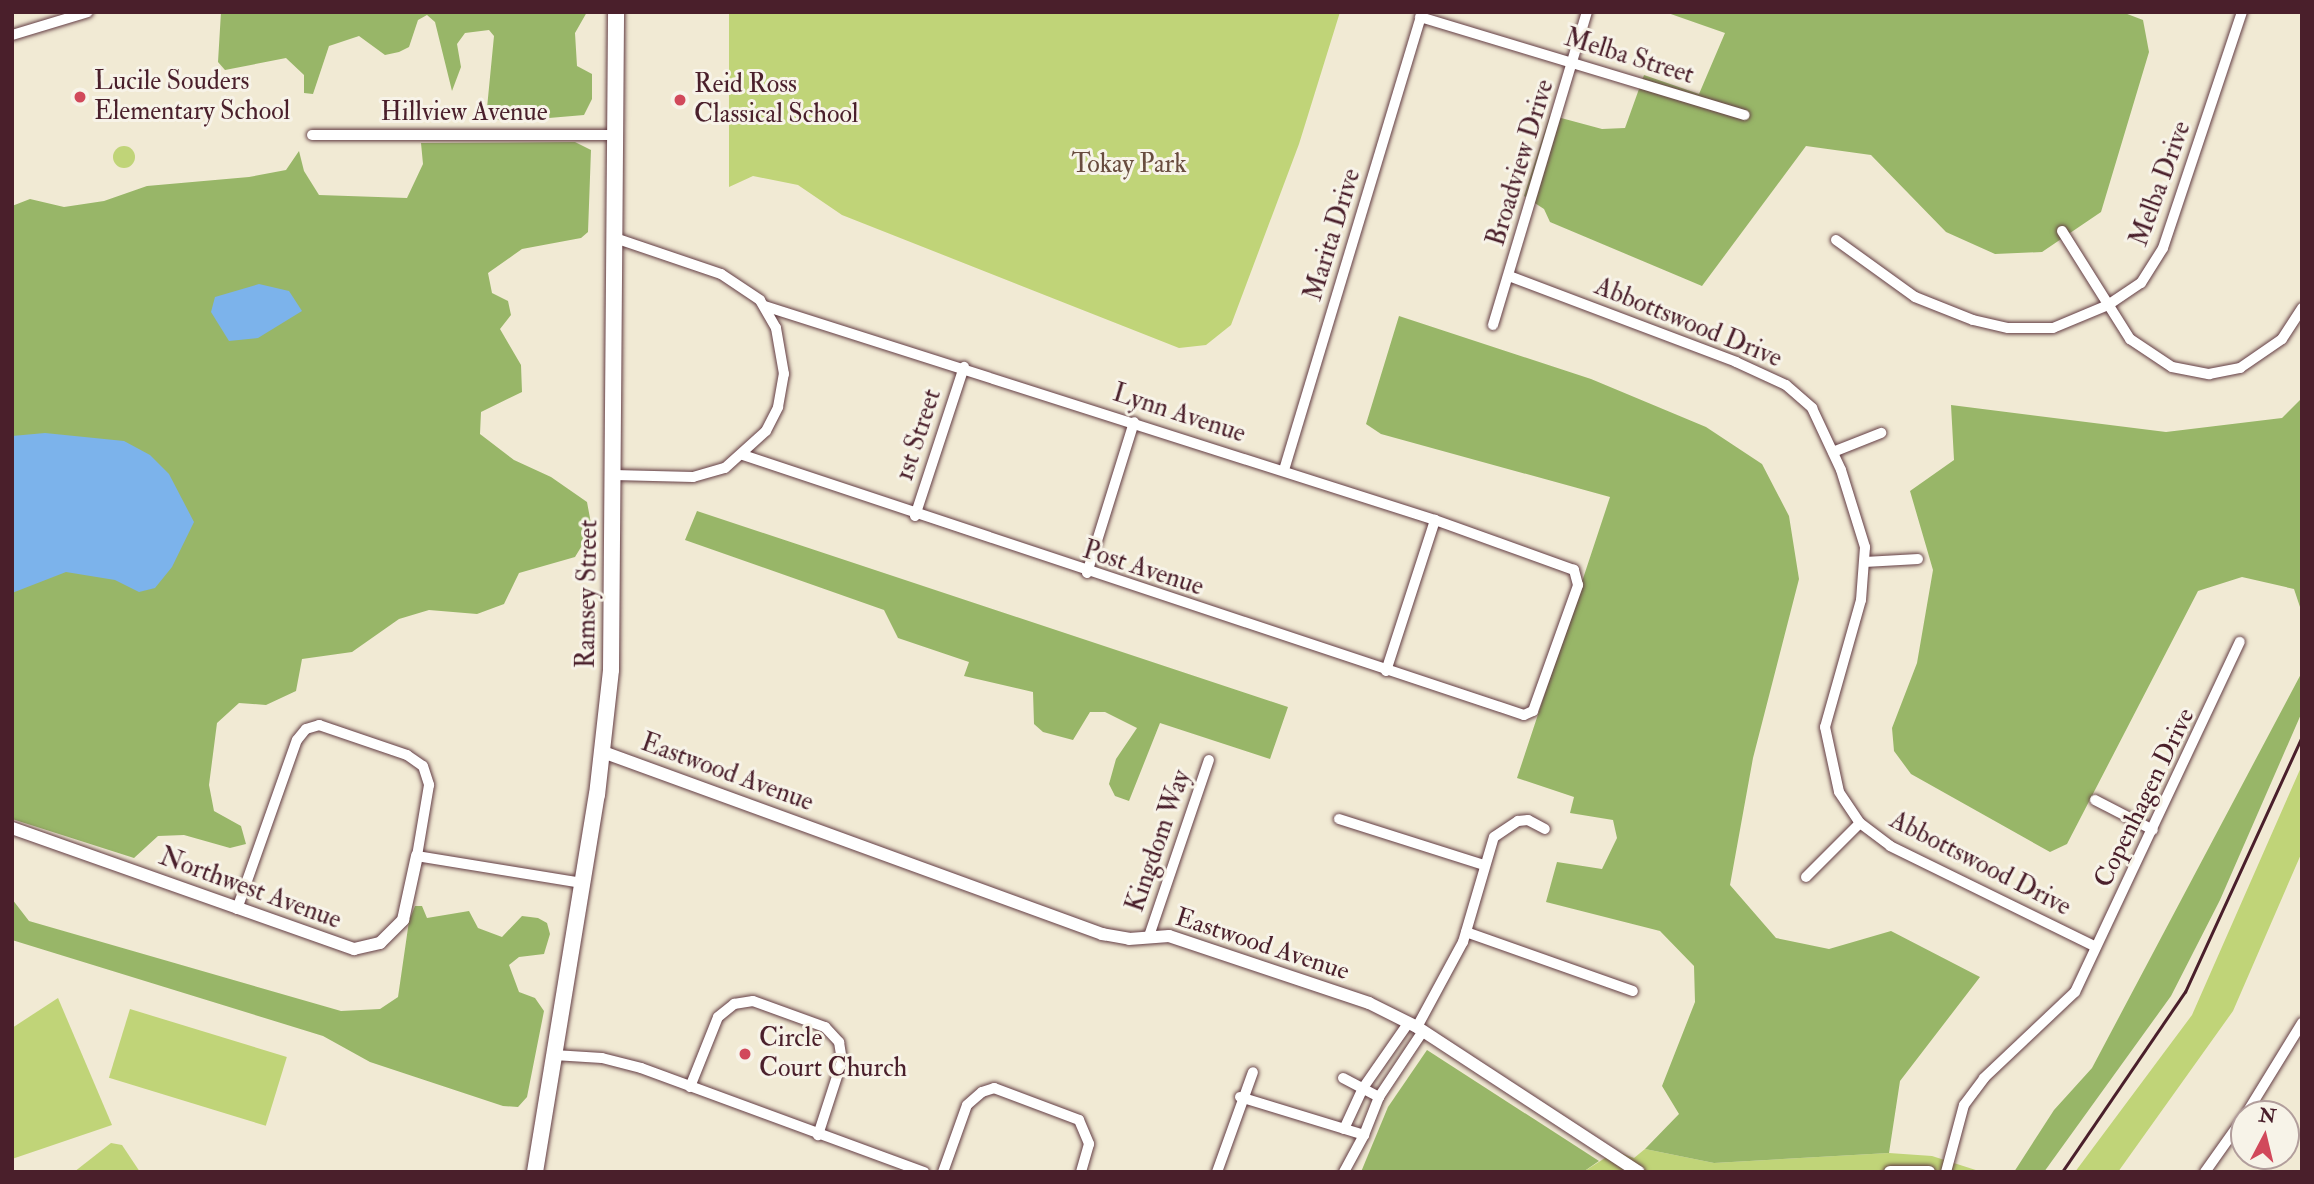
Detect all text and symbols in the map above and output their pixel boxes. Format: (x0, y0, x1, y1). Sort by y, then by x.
street label: Melba Street (1561, 23, 1697, 91)
place label: Lucile Souders Elementary School (94, 66, 290, 128)
place label: Reid Ross Classical School (694, 69, 858, 130)
street label: Broadview Drive (1481, 76, 1561, 250)
marker: Lucile Souders Elementary School (72, 89, 88, 105)
marker: Reid Ross Classical School (672, 92, 688, 108)
street label: Hillview Avenue (380, 97, 548, 129)
street label: Melba Drive (2124, 117, 2198, 251)
park label: Tokay Park (1071, 149, 1187, 181)
street label: Marita Drive (1298, 165, 1368, 305)
street label: Abbottswood Drive (1590, 271, 1786, 375)
street label: Lynn Avenue (1109, 378, 1249, 450)
street label: 1st Street (890, 385, 948, 485)
street label: Ramsey Street (571, 519, 605, 669)
street label: Post Avenue (1079, 535, 1207, 603)
street label: Copenhagen Drive (2088, 703, 2202, 893)
street label: Eastwood Avenue (637, 727, 817, 819)
street label: Kingdom Way (1120, 766, 1198, 916)
street label: Abbottswood Drive (1884, 805, 2076, 923)
street label: Northwest Avenue (155, 842, 345, 936)
street label: Eastwood Avenue (1171, 902, 1353, 988)
place label: Circle Court Church (759, 1023, 907, 1084)
marker: Circle Court Church (737, 1046, 753, 1062)
north arrow (2230, 1100, 2300, 1170)
text: N (2257, 1103, 2277, 1129)

